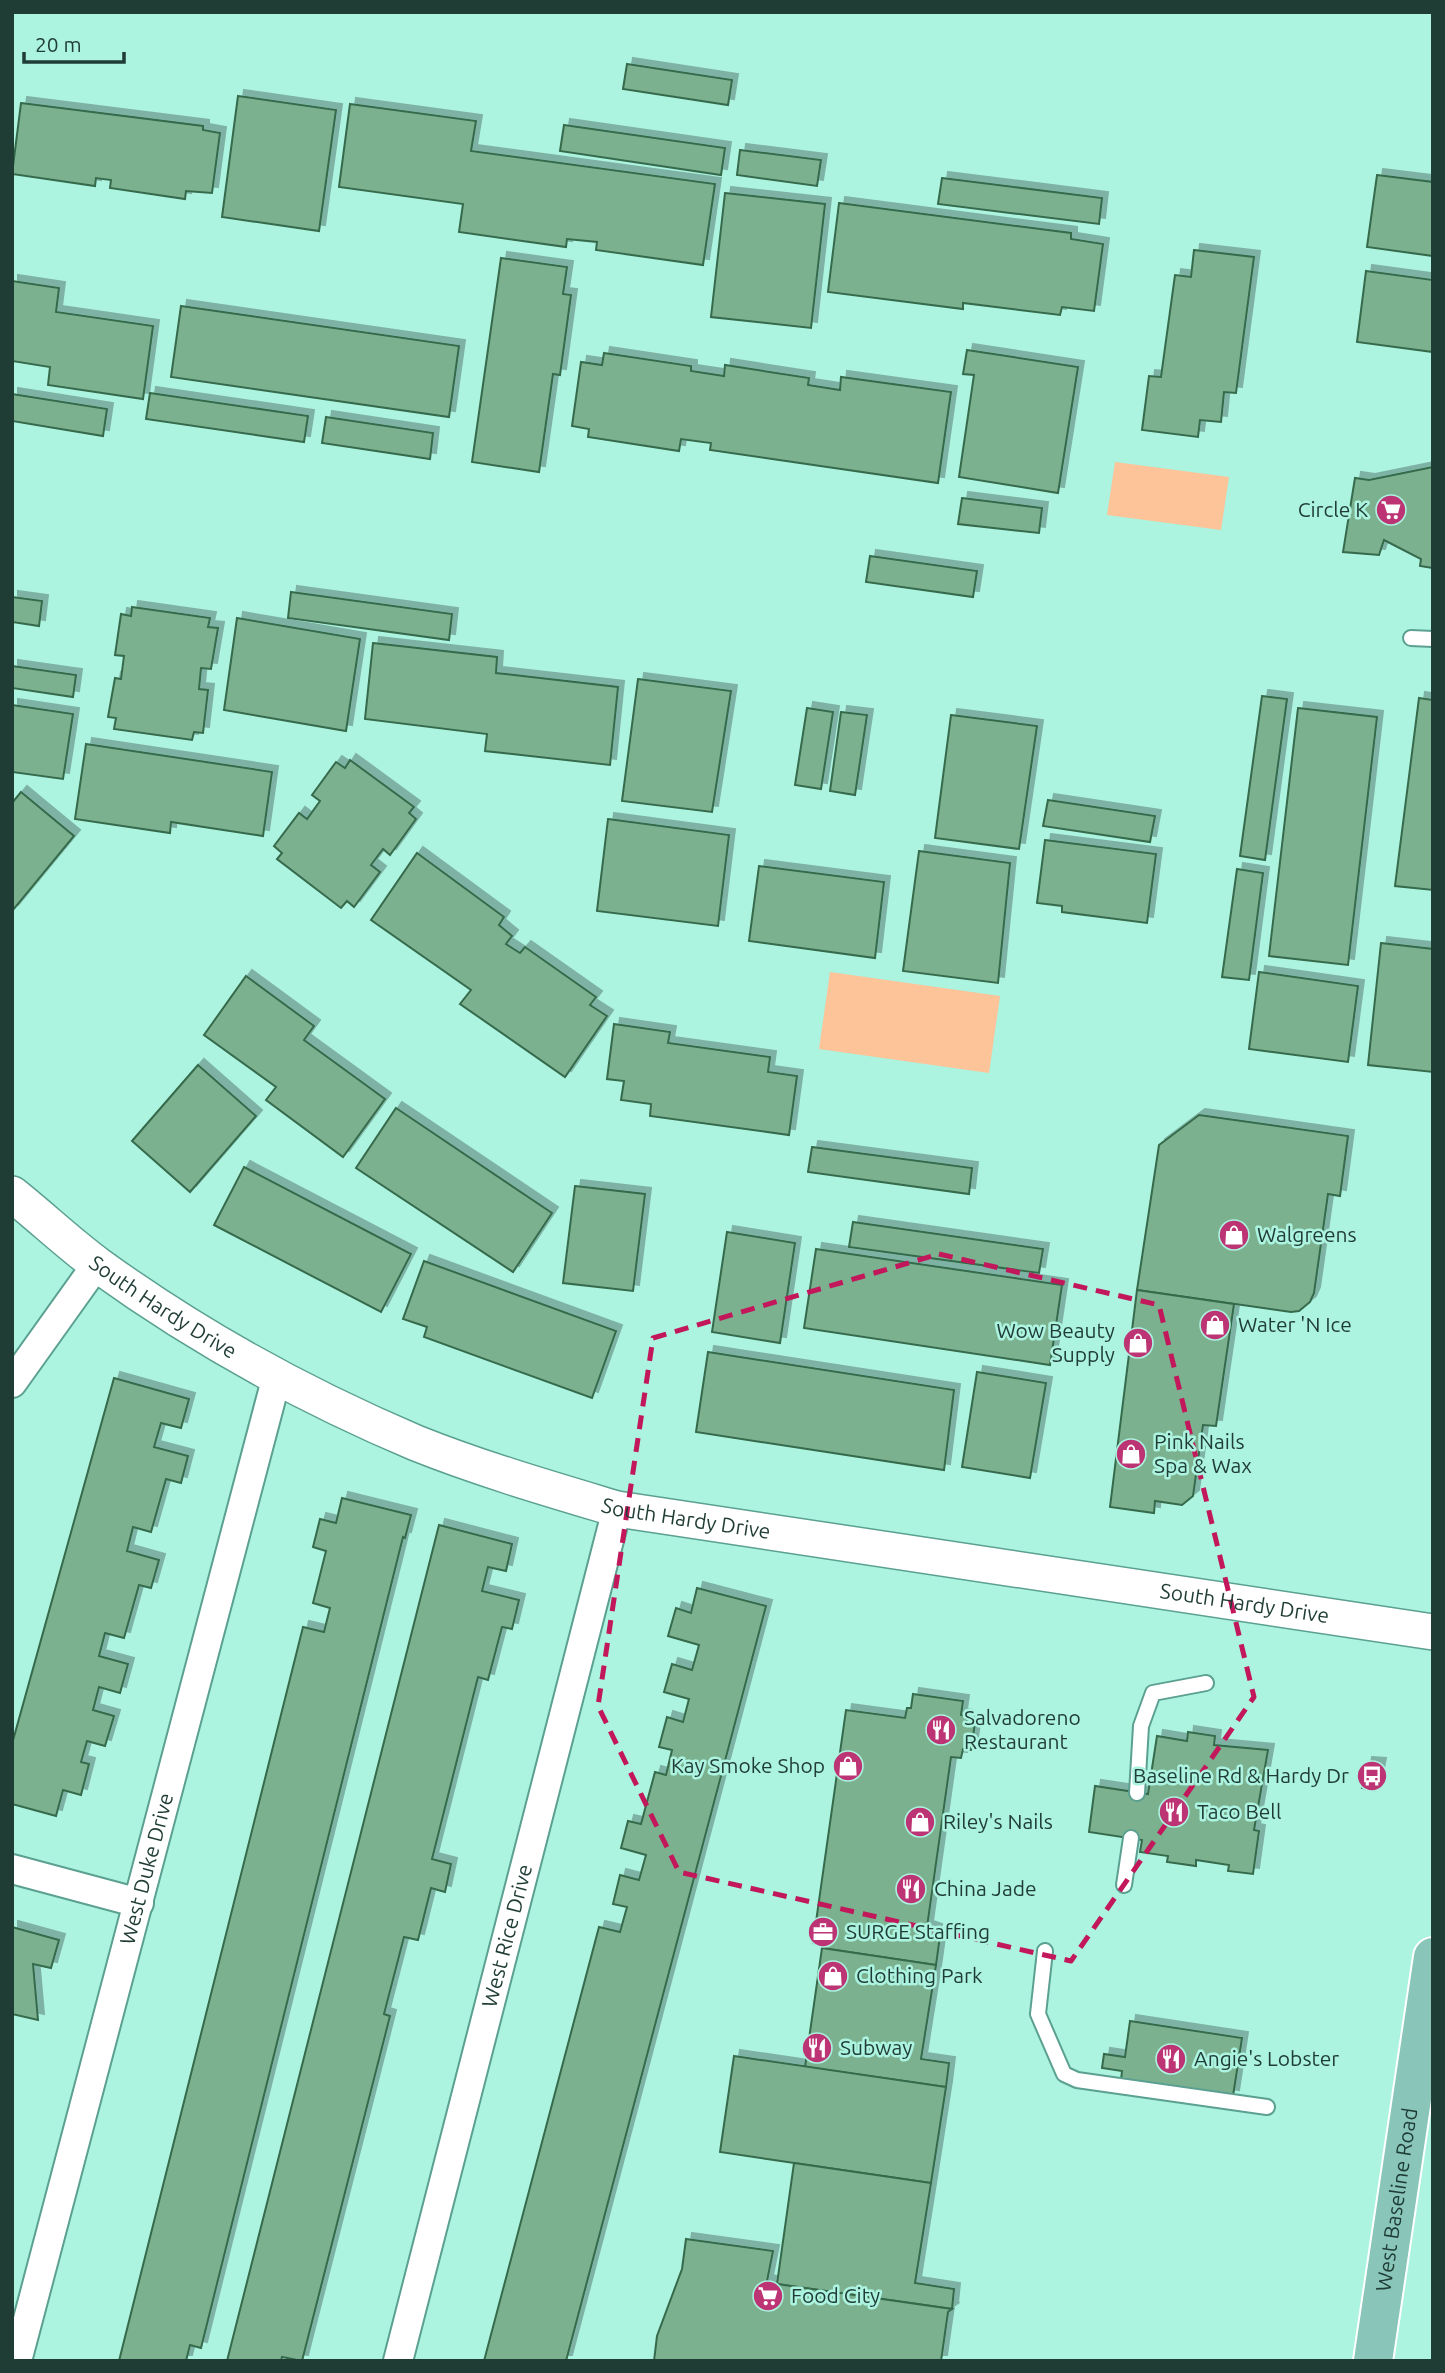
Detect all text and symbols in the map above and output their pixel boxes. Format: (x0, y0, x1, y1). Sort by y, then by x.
scale bar (24, 21, 124, 65)
text: 20 m (35, 32, 82, 56)
supermarket icon: Circle K (1374, 493, 1408, 527)
place label: Circle K (1298, 497, 1368, 521)
shop icon: Walgreens (1217, 1218, 1251, 1252)
place label: Walgreens (1257, 1222, 1357, 1246)
street label: South Hardy Drive (85, 1250, 241, 1363)
shop icon: Water 'N Ice (1198, 1308, 1232, 1342)
place label: Water 'N Ice (1238, 1312, 1352, 1336)
place label: Wow Beauty Supply (996, 1318, 1115, 1366)
shop icon: Wow Beauty Supply (1121, 1326, 1155, 1360)
place label: Pink Nails Spa & Wax (1154, 1429, 1252, 1477)
shop icon: Pink Nails Spa & Wax (1114, 1437, 1148, 1471)
street label: South Hardy Drive (599, 1492, 772, 1543)
street label: South Hardy Drive (1159, 1578, 1331, 1627)
place label: Salvadoreno Restaurant (964, 1705, 1081, 1753)
restaurant icon: Salvadoreno Restaurant (924, 1713, 958, 1747)
shop icon: Kay Smoke Shop (831, 1749, 865, 1783)
place label: Kay Smoke Shop (671, 1753, 825, 1777)
bus stop icon: Baseline Rd & Hardy Dr (1355, 1759, 1389, 1793)
place label: Baseline Rd & Hardy Dr (1133, 1763, 1349, 1787)
street label: West Duke Drive (114, 1790, 177, 1947)
restaurant icon: Taco Bell (1157, 1795, 1191, 1829)
place label: Taco Bell (1197, 1799, 1281, 1823)
shop icon: Riley's Nails (903, 1805, 937, 1839)
place label: Riley's Nails (943, 1809, 1053, 1833)
street label: West Rice Drive (476, 1861, 536, 2010)
restaurant icon: China Jade (894, 1872, 928, 1906)
place label: China Jade (934, 1876, 1037, 1900)
office icon: SURGE Staffing (806, 1915, 840, 1949)
place label: SURGE Staffing (846, 1919, 990, 1943)
shop icon: Clothing Park (816, 1959, 850, 1993)
place label: Clothing Park (856, 1963, 983, 1987)
restaurant icon: Subway (800, 2031, 834, 2065)
place label: Subway (840, 2035, 912, 2059)
restaurant icon: Angie's Lobster (1154, 2042, 1188, 2076)
place label: Angie's Lobster (1194, 2046, 1339, 2070)
street label: West Baseline Road (1370, 2106, 1421, 2293)
supermarket icon: Food City (751, 2279, 785, 2313)
place label: Food City (791, 2283, 880, 2307)

